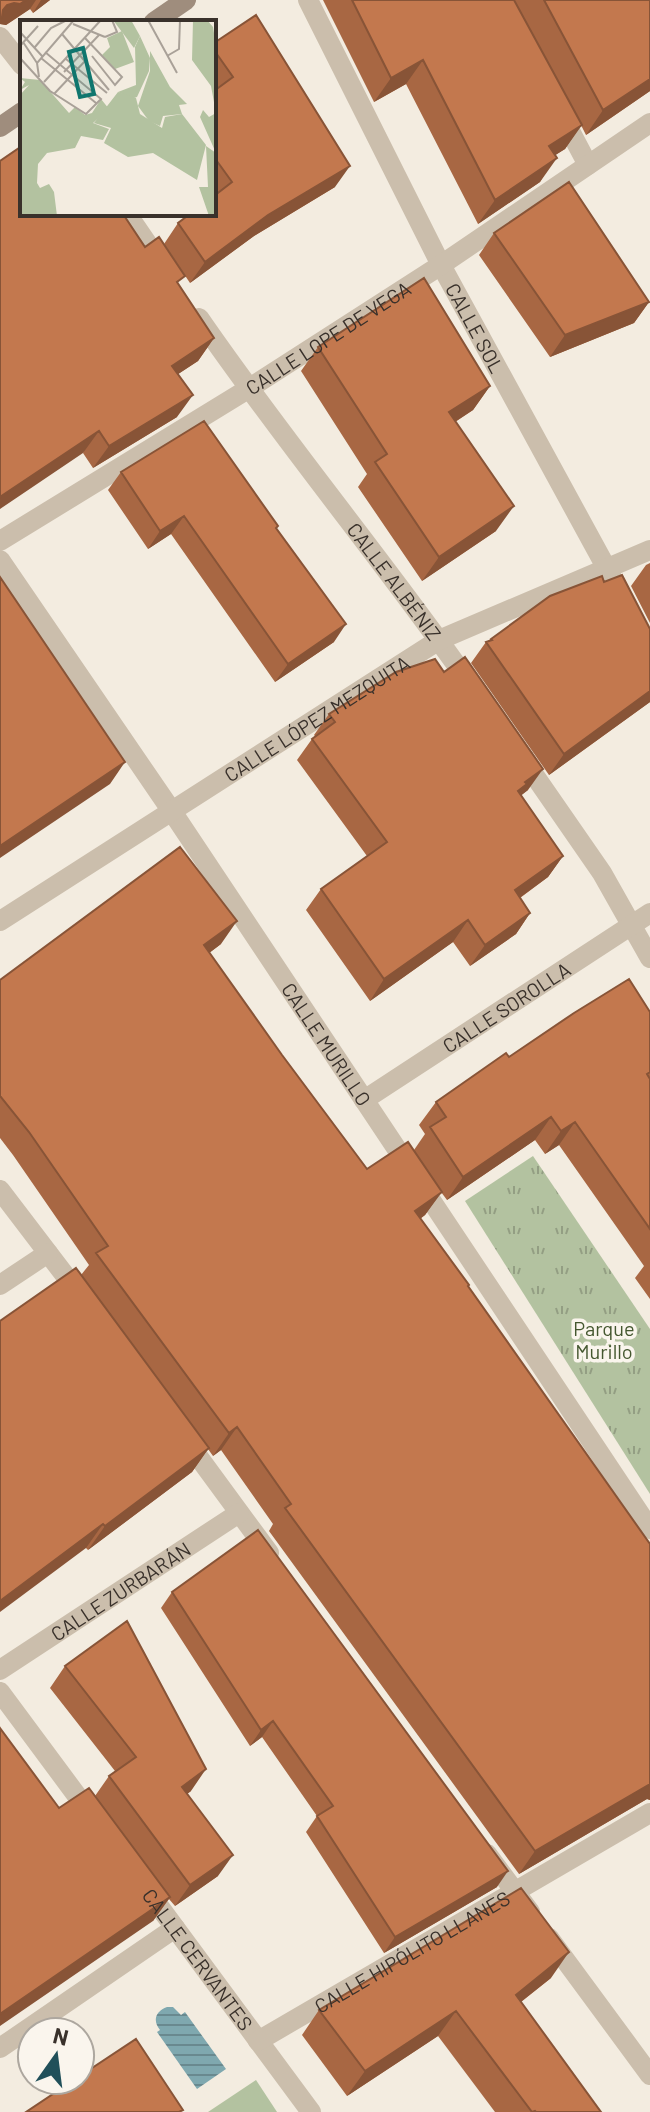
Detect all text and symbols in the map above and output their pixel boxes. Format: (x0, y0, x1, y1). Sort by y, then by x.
inset map (20, 20, 216, 216)
street label: CALLE LOPE DE VEGA (241, 276, 415, 399)
street label: CALLE SOL (441, 279, 509, 377)
street label: CALLE ALBÉNIZ (343, 518, 447, 645)
street label: CALLE LÓPEZ MEZQUITA (220, 650, 414, 786)
street label: CALLE SOROLLA (438, 957, 575, 1057)
street label: CALLE MURILLO (277, 978, 376, 1110)
park label: Parque Murillo (573, 1316, 635, 1363)
street label: CALLE ZURBARÁN (46, 1536, 195, 1646)
street label: CALLE CERVANTES (138, 1884, 258, 2035)
street label: CALLE HIPÓLITO LLANES (310, 1885, 514, 2018)
north arrow (16, 2016, 96, 2096)
text: N (51, 2021, 71, 2050)

